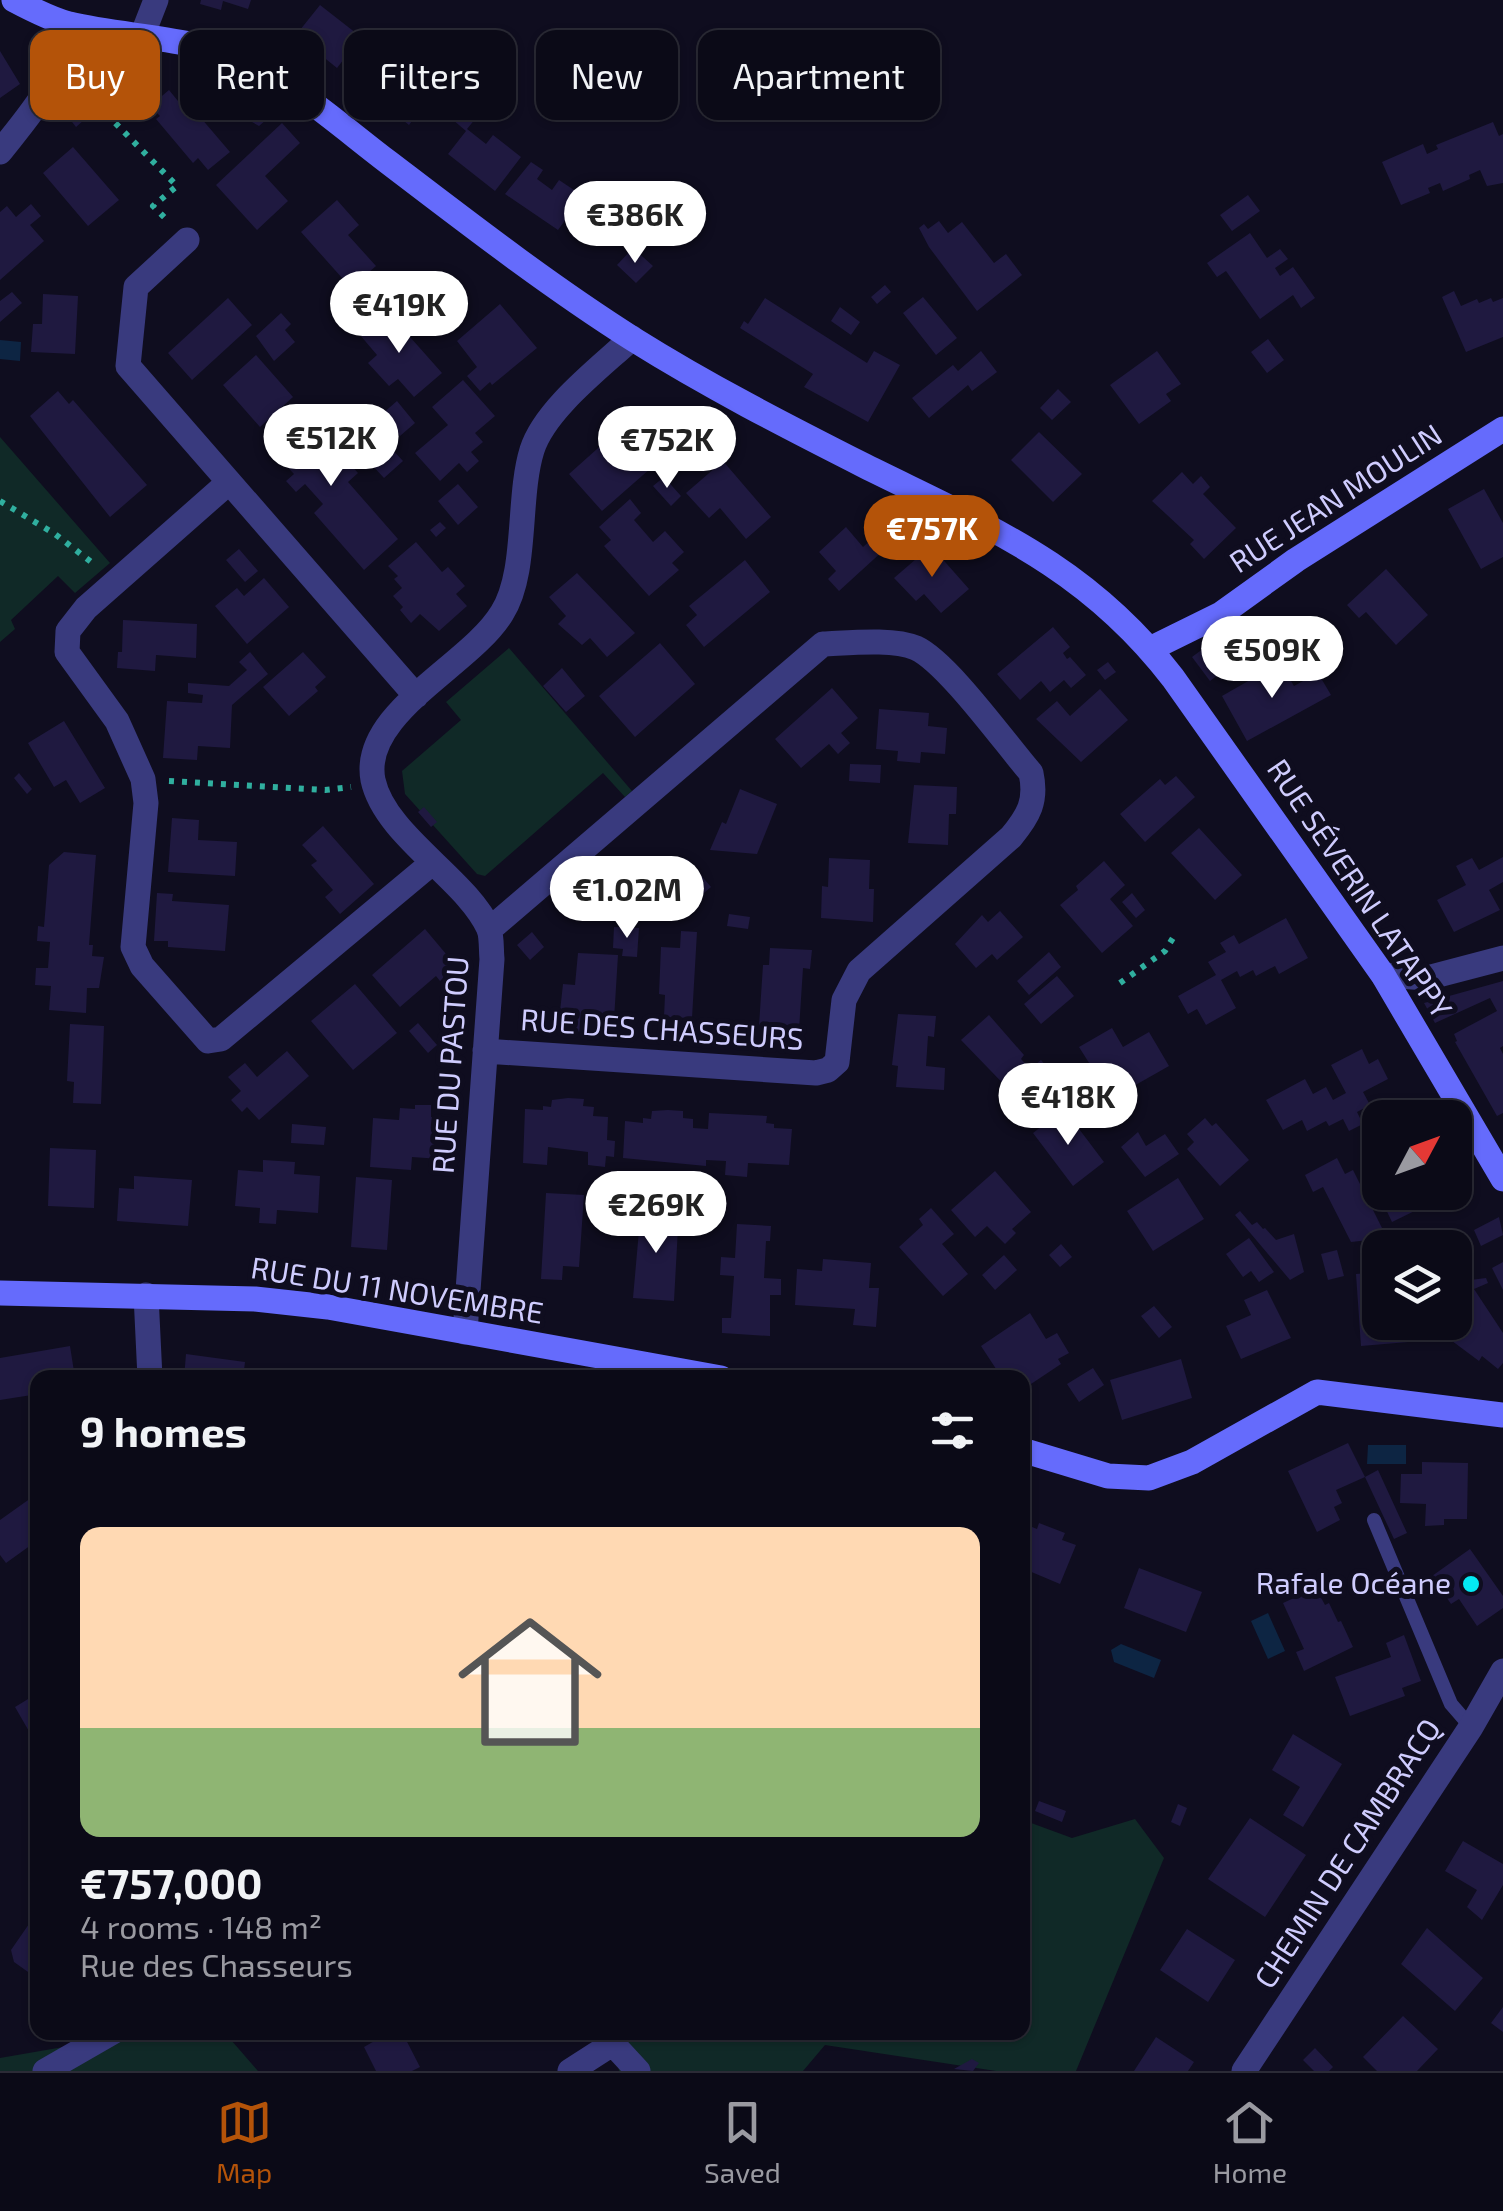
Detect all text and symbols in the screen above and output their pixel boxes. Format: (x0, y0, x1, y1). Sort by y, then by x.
chip: Buy (30, 30, 160, 120)
chip: Rent (180, 30, 324, 120)
chip: Filters (344, 30, 516, 120)
chip: New (536, 30, 678, 120)
chip: Apartment (698, 30, 940, 120)
pin: €386K (565, 181, 705, 266)
text: €386K (586, 194, 684, 232)
pin: €419K (329, 271, 469, 356)
text: €419K (352, 284, 446, 322)
pin: €512K (261, 404, 401, 489)
pin: €752K (597, 406, 737, 491)
street label: RUE JEAN MOULIN (1222, 415, 1448, 579)
text: €512K (286, 417, 376, 455)
text: €752K (620, 419, 714, 457)
pin: €757K (862, 495, 1002, 580)
text: €757K (886, 508, 978, 546)
pin: €509K (1202, 616, 1342, 701)
text: €509K (1223, 629, 1321, 667)
street label: RUE SÉVERIN LATAPPY (1261, 752, 1461, 1024)
pin: €1.02M (546, 856, 708, 941)
text: €1.02M (572, 869, 682, 907)
street label: RUE DU PASTOU (423, 955, 475, 1175)
street label: RUE DES CHASSEURS (519, 1000, 805, 1056)
pin: €418K (998, 1063, 1138, 1148)
text: €418K (1021, 1076, 1115, 1114)
north arrow (1362, 1100, 1472, 1210)
map controls (1362, 1100, 1472, 1340)
pin: €269K (586, 1171, 726, 1256)
text: €269K (607, 1184, 705, 1222)
button: layers (1362, 1230, 1472, 1340)
street label: RUE DU 11 NOVEMBRE (249, 1248, 546, 1330)
icon: filters (925, 1403, 980, 1458)
text: 9 homes (80, 1405, 247, 1455)
place label: Rafale Océane (1256, 1564, 1451, 1600)
marker: Rafale Océane (1460, 1573, 1482, 1595)
icon: home (440, 1592, 620, 1772)
street label: CHEMIN DE CAMBRACQ (1246, 1711, 1447, 1994)
text: €757,000 (80, 1857, 262, 1907)
text: 4 rooms · 148 m² (80, 1907, 322, 1945)
text: Rue des Chasseurs (80, 1945, 353, 1983)
tab: Map (216, 2095, 272, 2189)
tab: Saved (704, 2095, 781, 2189)
tab: Home (1213, 2095, 1287, 2189)

